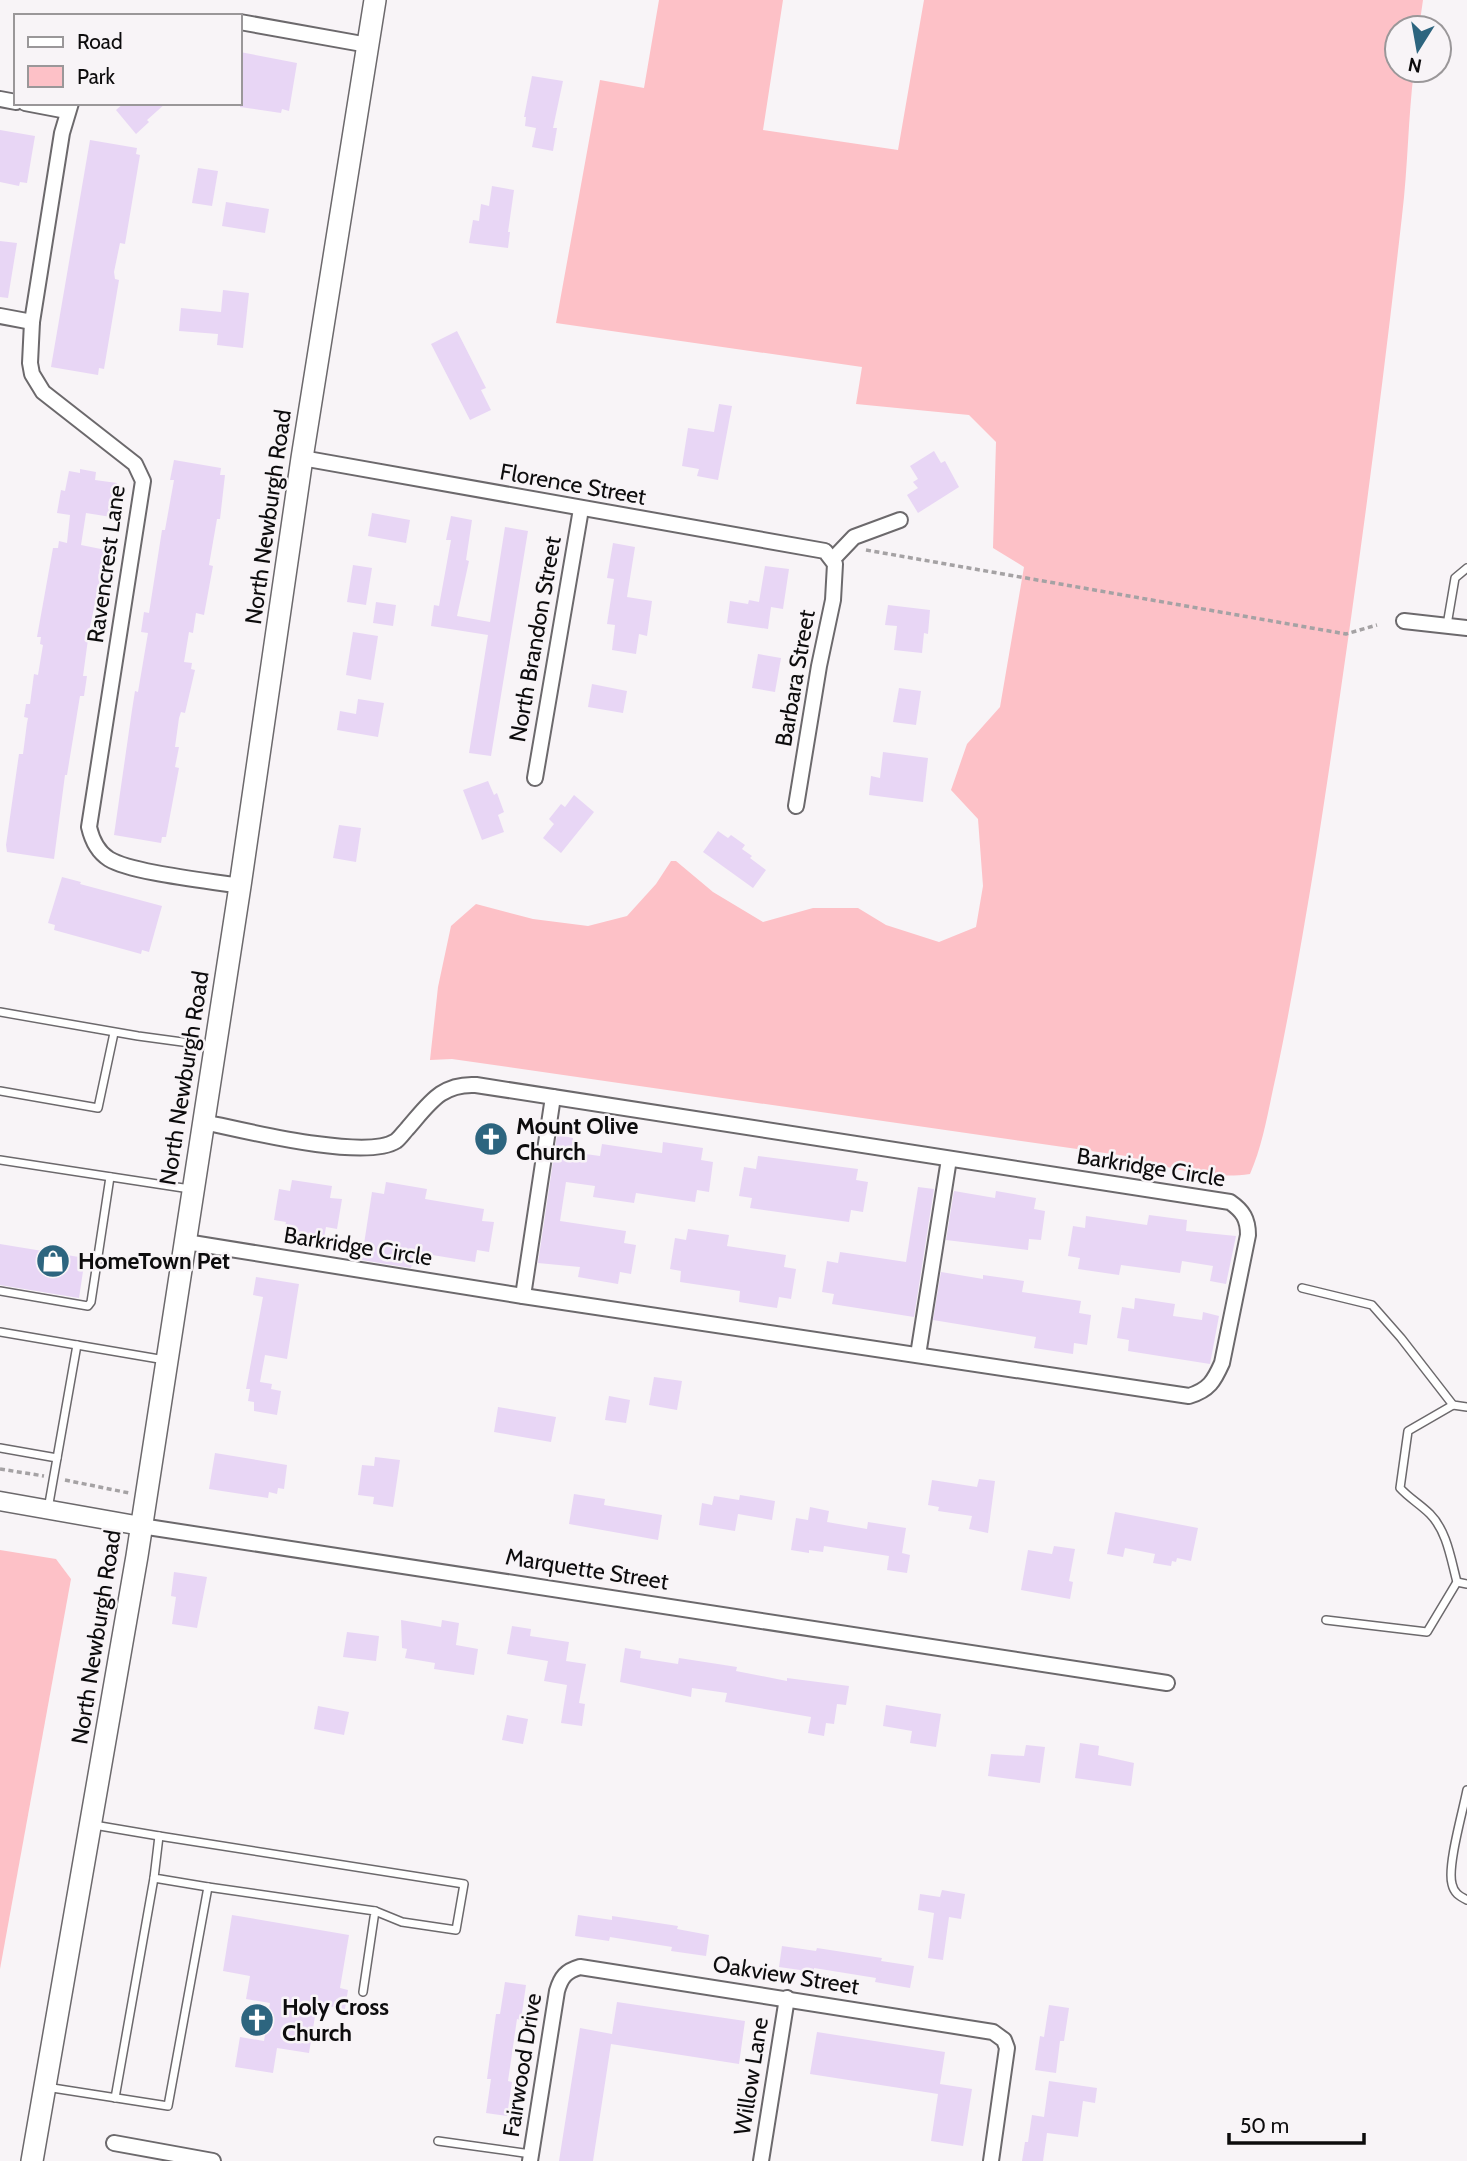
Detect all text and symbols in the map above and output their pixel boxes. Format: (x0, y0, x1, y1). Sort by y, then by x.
legend (14, 14, 242, 105)
north arrow (1383, 14, 1453, 84)
text: Road (77, 29, 123, 54)
text: N (1406, 53, 1424, 78)
text: Park (77, 64, 115, 89)
street label: North Newburgh Road (239, 408, 297, 626)
street label: Florence Street (498, 457, 649, 511)
street label: Ravencrest Lane (81, 483, 131, 645)
street label: North Brandon Street (503, 534, 567, 744)
street label: Barbara Street (769, 607, 821, 749)
street label: North Newburgh Road (153, 969, 215, 1187)
place label: Mount Olive Church (516, 1112, 638, 1166)
church icon: Mount Olive Church (472, 1120, 510, 1158)
street label: Barkridge Circle (1075, 1141, 1227, 1193)
street label: Barkridge Circle (282, 1220, 434, 1272)
shop icon: HomeTown Pet (34, 1242, 72, 1280)
place label: HomeTown Pet (78, 1247, 230, 1275)
street label: North Newburgh Road (65, 1528, 127, 1746)
street label: Marquette Street (503, 1542, 671, 1596)
street label: Oakview Street (711, 1950, 861, 2000)
street label: Fairwood Drive (497, 1991, 547, 2139)
place label: Holy Cross Church (282, 1993, 389, 2047)
church icon: Holy Cross Church (238, 2001, 276, 2039)
street label: Willow Lane (728, 2015, 774, 2137)
scale bar (1229, 2102, 1364, 2146)
text: 50 m (1240, 2113, 1289, 2138)

